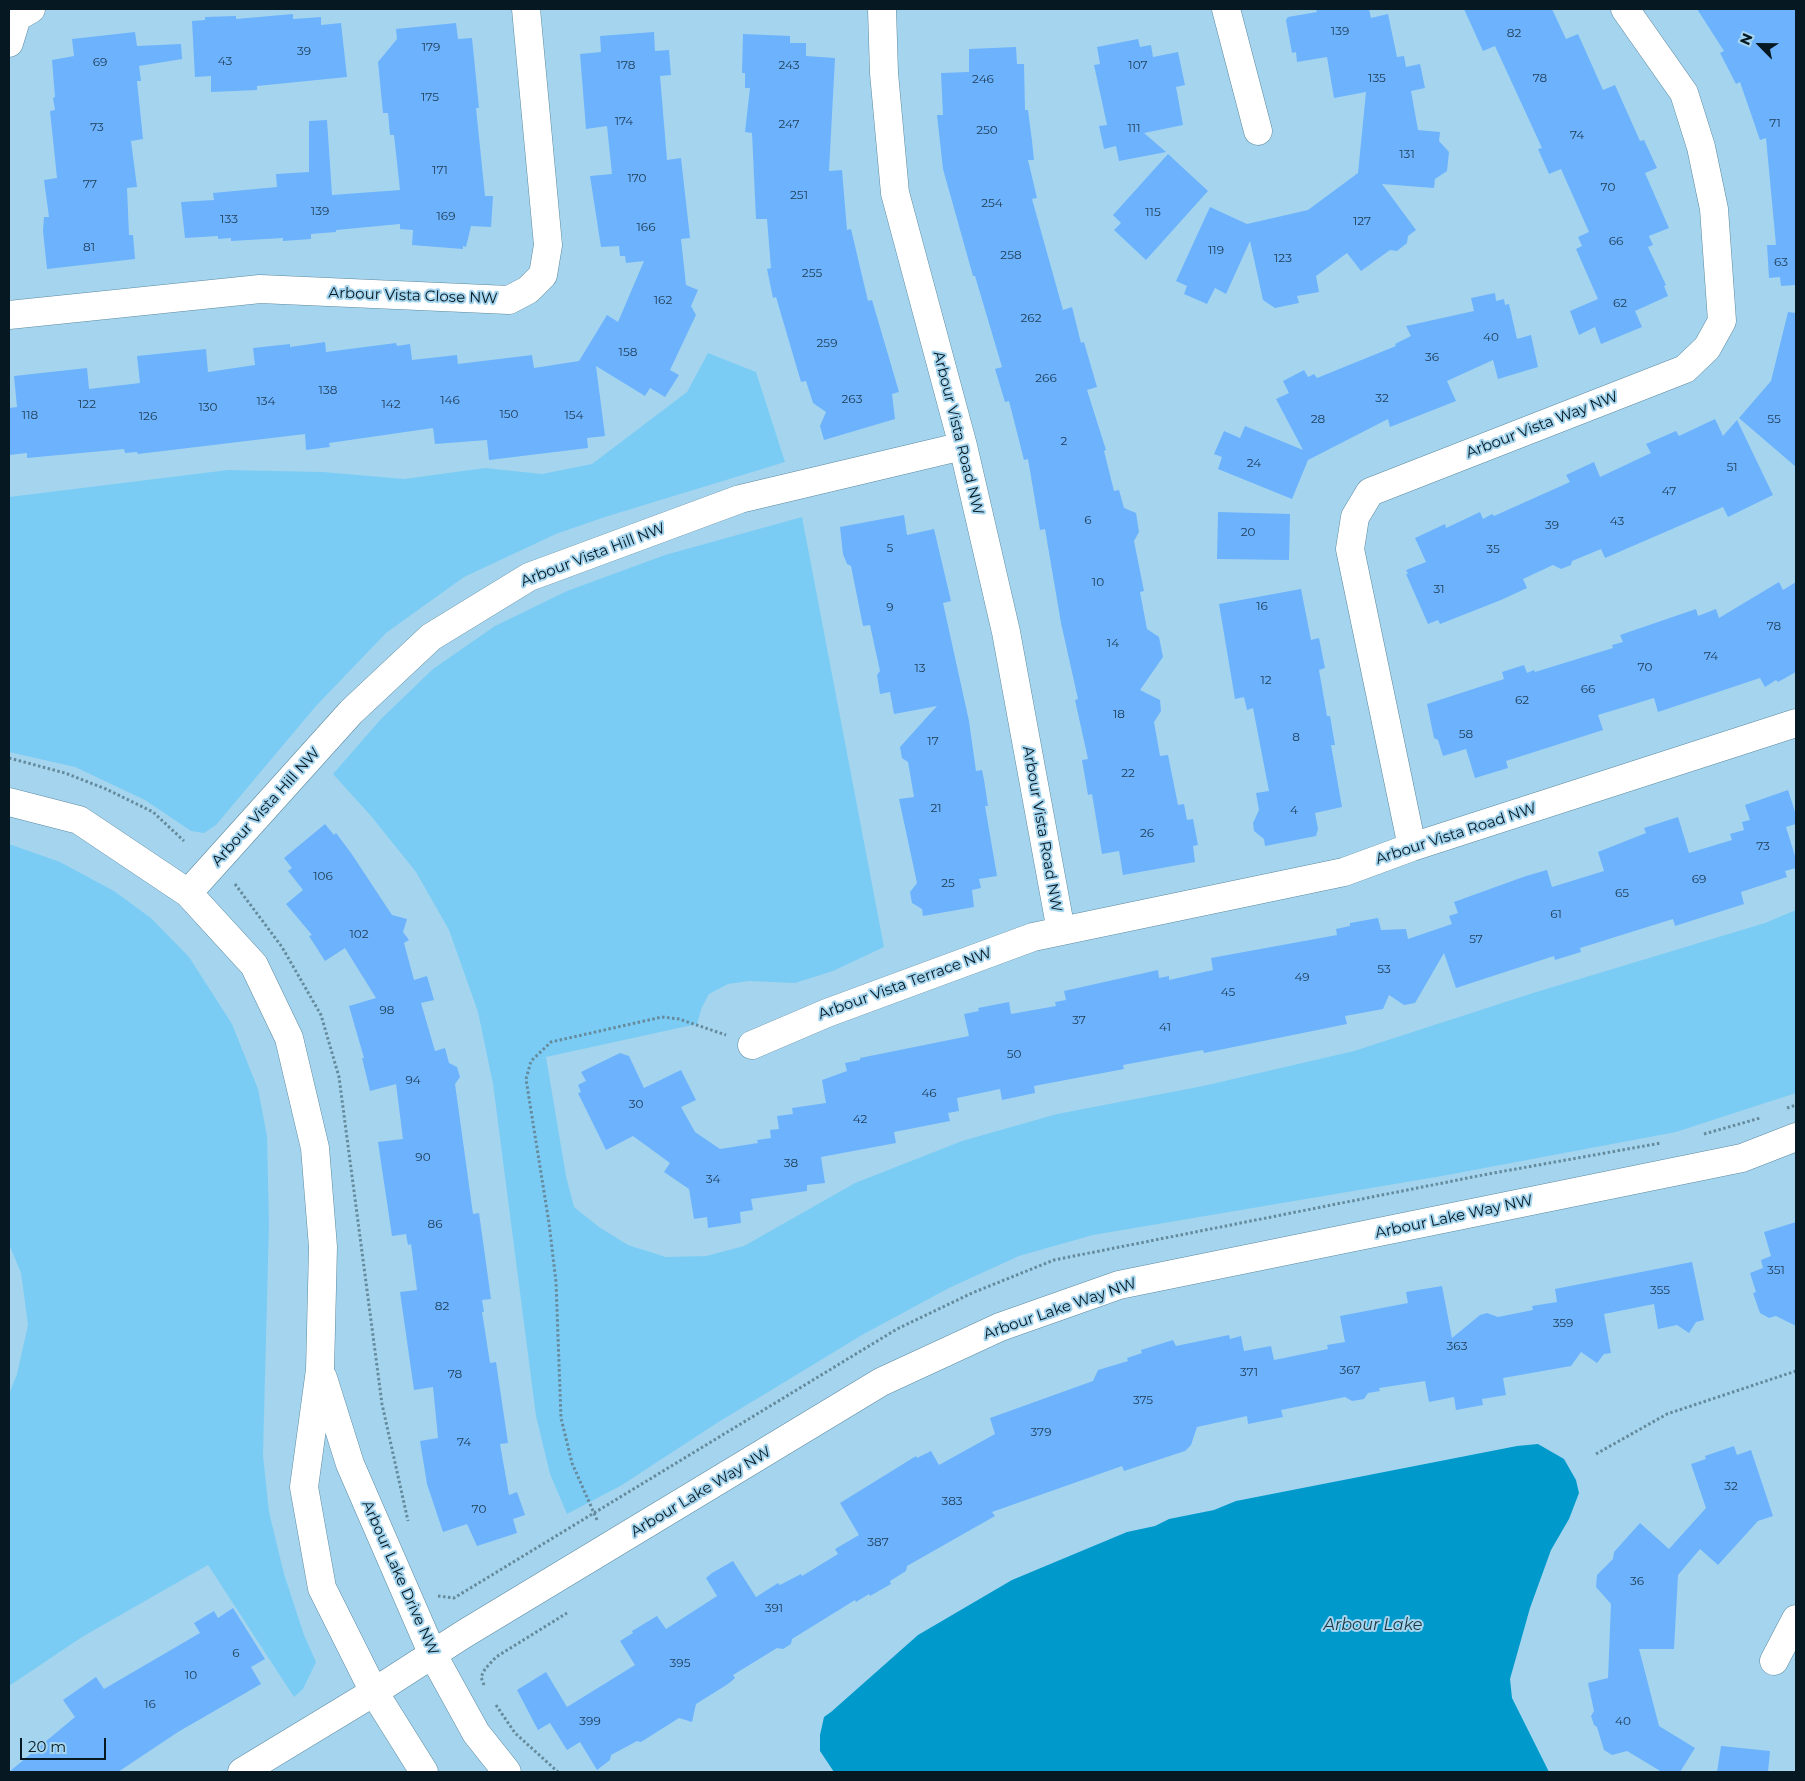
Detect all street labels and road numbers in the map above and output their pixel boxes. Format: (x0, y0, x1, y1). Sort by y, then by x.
street label: Arbour Vista Close NW (328, 284, 498, 308)
street label: Arbour Vista Road NW (929, 349, 987, 517)
street label: Arbour Vista Way NW (1463, 388, 1621, 462)
street label: Arbour Vista Hill NW (518, 519, 668, 591)
street label: Arbour Vista Hill NW (208, 744, 324, 870)
street label: Arbour Vista Road NW (1019, 745, 1065, 913)
street label: Arbour Vista Road NW (1373, 799, 1539, 869)
street label: Arbour Vista Terrace NW (816, 944, 994, 1024)
street label: Arbour Lake Way NW (1374, 1191, 1534, 1243)
street label: Arbour Lake Way NW (981, 1274, 1139, 1344)
street label: Arbour Lake Way NW (628, 1443, 774, 1541)
street label: Arbour Lake Drive NW (358, 1498, 442, 1658)

